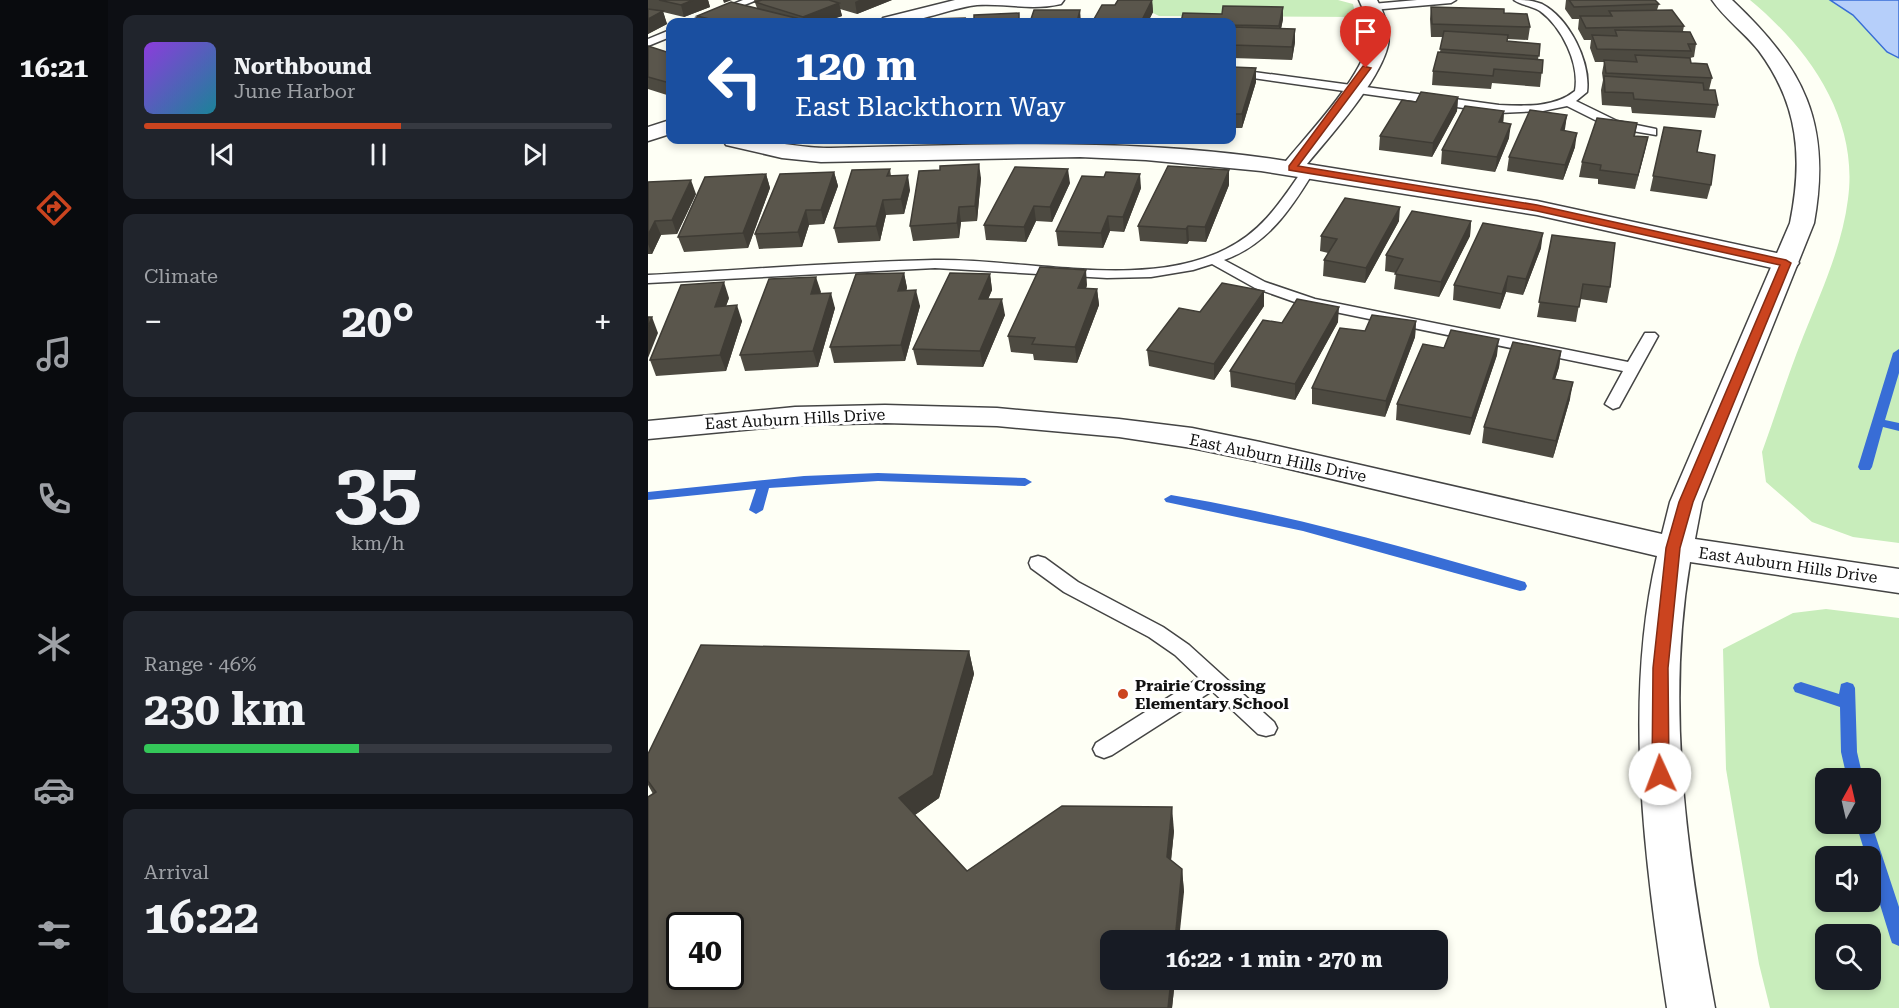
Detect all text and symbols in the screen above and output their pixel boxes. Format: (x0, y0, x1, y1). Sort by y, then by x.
pin (1340, 6, 1391, 68)
icon: arrive (1349, 15, 1382, 48)
text: 120 m (795, 41, 917, 90)
icon: left (696, 42, 774, 120)
text: 16:21 (20, 52, 88, 84)
text: Northbound (234, 54, 372, 79)
text: June Harbor (234, 79, 355, 103)
text: East Blackthorn Way (795, 91, 1065, 123)
icon: previous (206, 138, 239, 171)
icon: pause (362, 138, 395, 171)
icon: next (518, 138, 551, 171)
icon: directions (33, 187, 75, 229)
text: Climate (144, 264, 218, 288)
text: 20° (342, 295, 414, 348)
text: − (144, 302, 162, 341)
text: + (594, 302, 612, 341)
icon: music (33, 333, 75, 375)
street label: East Auburn Hills Drive (704, 405, 886, 433)
street label: East Auburn Hills Drive (1188, 430, 1369, 486)
text: 35 (334, 446, 422, 537)
icon: phone (33, 478, 75, 520)
text: km/h (351, 531, 405, 555)
street label: East Auburn Hills Drive (1697, 543, 1879, 587)
icon: climate (33, 623, 75, 665)
text: Range · 46% (144, 652, 256, 676)
place label: Prairie Crossing Elementary School (1135, 676, 1290, 713)
text: 230 km (144, 683, 305, 736)
marker: Prairie Crossing Elementary School (1116, 687, 1130, 701)
position arrow (1628, 742, 1692, 806)
north arrow (1815, 768, 1881, 834)
map controls (1815, 768, 1881, 990)
icon: car (33, 769, 75, 811)
button: sound (1815, 846, 1881, 912)
text: Arrival (144, 860, 209, 884)
text: 16:22 (144, 891, 259, 944)
speed limit sign: 40 (666, 912, 744, 990)
icon: filters (33, 914, 75, 956)
button: search (1815, 924, 1881, 990)
text: 16:22 · 1 min · 270 m (1165, 947, 1383, 972)

